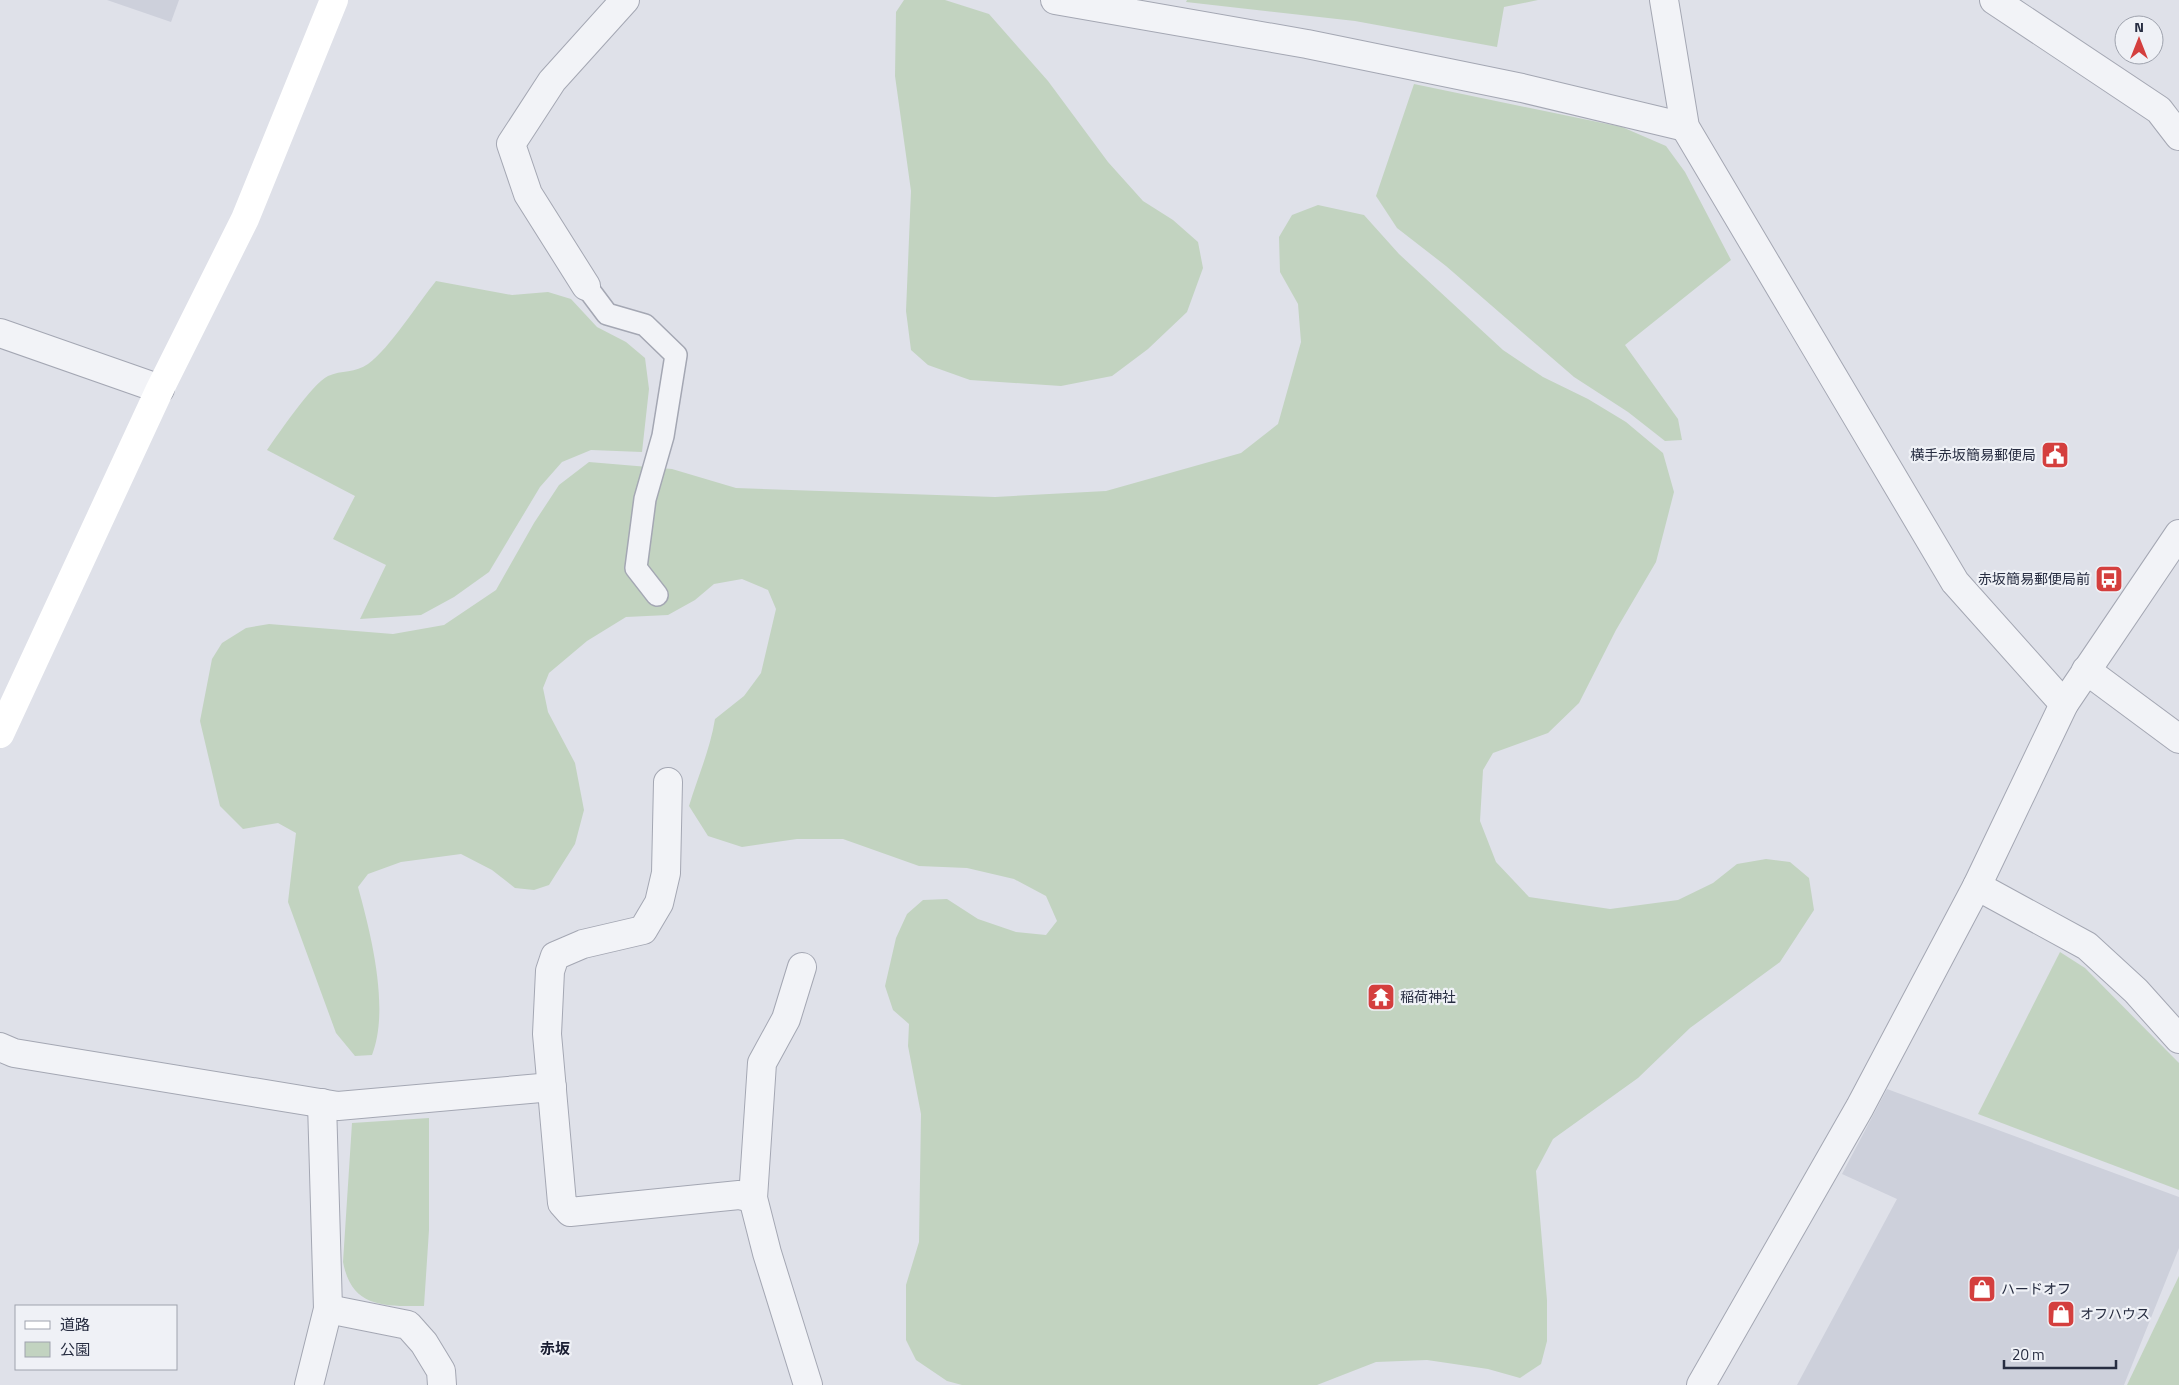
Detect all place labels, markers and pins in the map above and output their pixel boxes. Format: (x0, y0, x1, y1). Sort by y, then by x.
public building icon: 横手赤坂簡易郵便局 (2040, 440, 2070, 470)
place label: 横手赤坂簡易郵便局 (1910, 444, 2036, 465)
bus stop icon: 赤坂簡易郵便局前 (2094, 564, 2124, 594)
place label: 赤坂簡易郵便局前 (1978, 568, 2090, 589)
temple icon: 稲荷神社 (1366, 982, 1396, 1012)
place label: 稲荷神社 (1400, 986, 1456, 1007)
shop icon: ハードオフ (1967, 1274, 1997, 1304)
place label: ハードオフ (2001, 1278, 2071, 1299)
shop icon: オフハウス (2046, 1299, 2076, 1329)
place label: オフハウス (2080, 1303, 2150, 1324)

